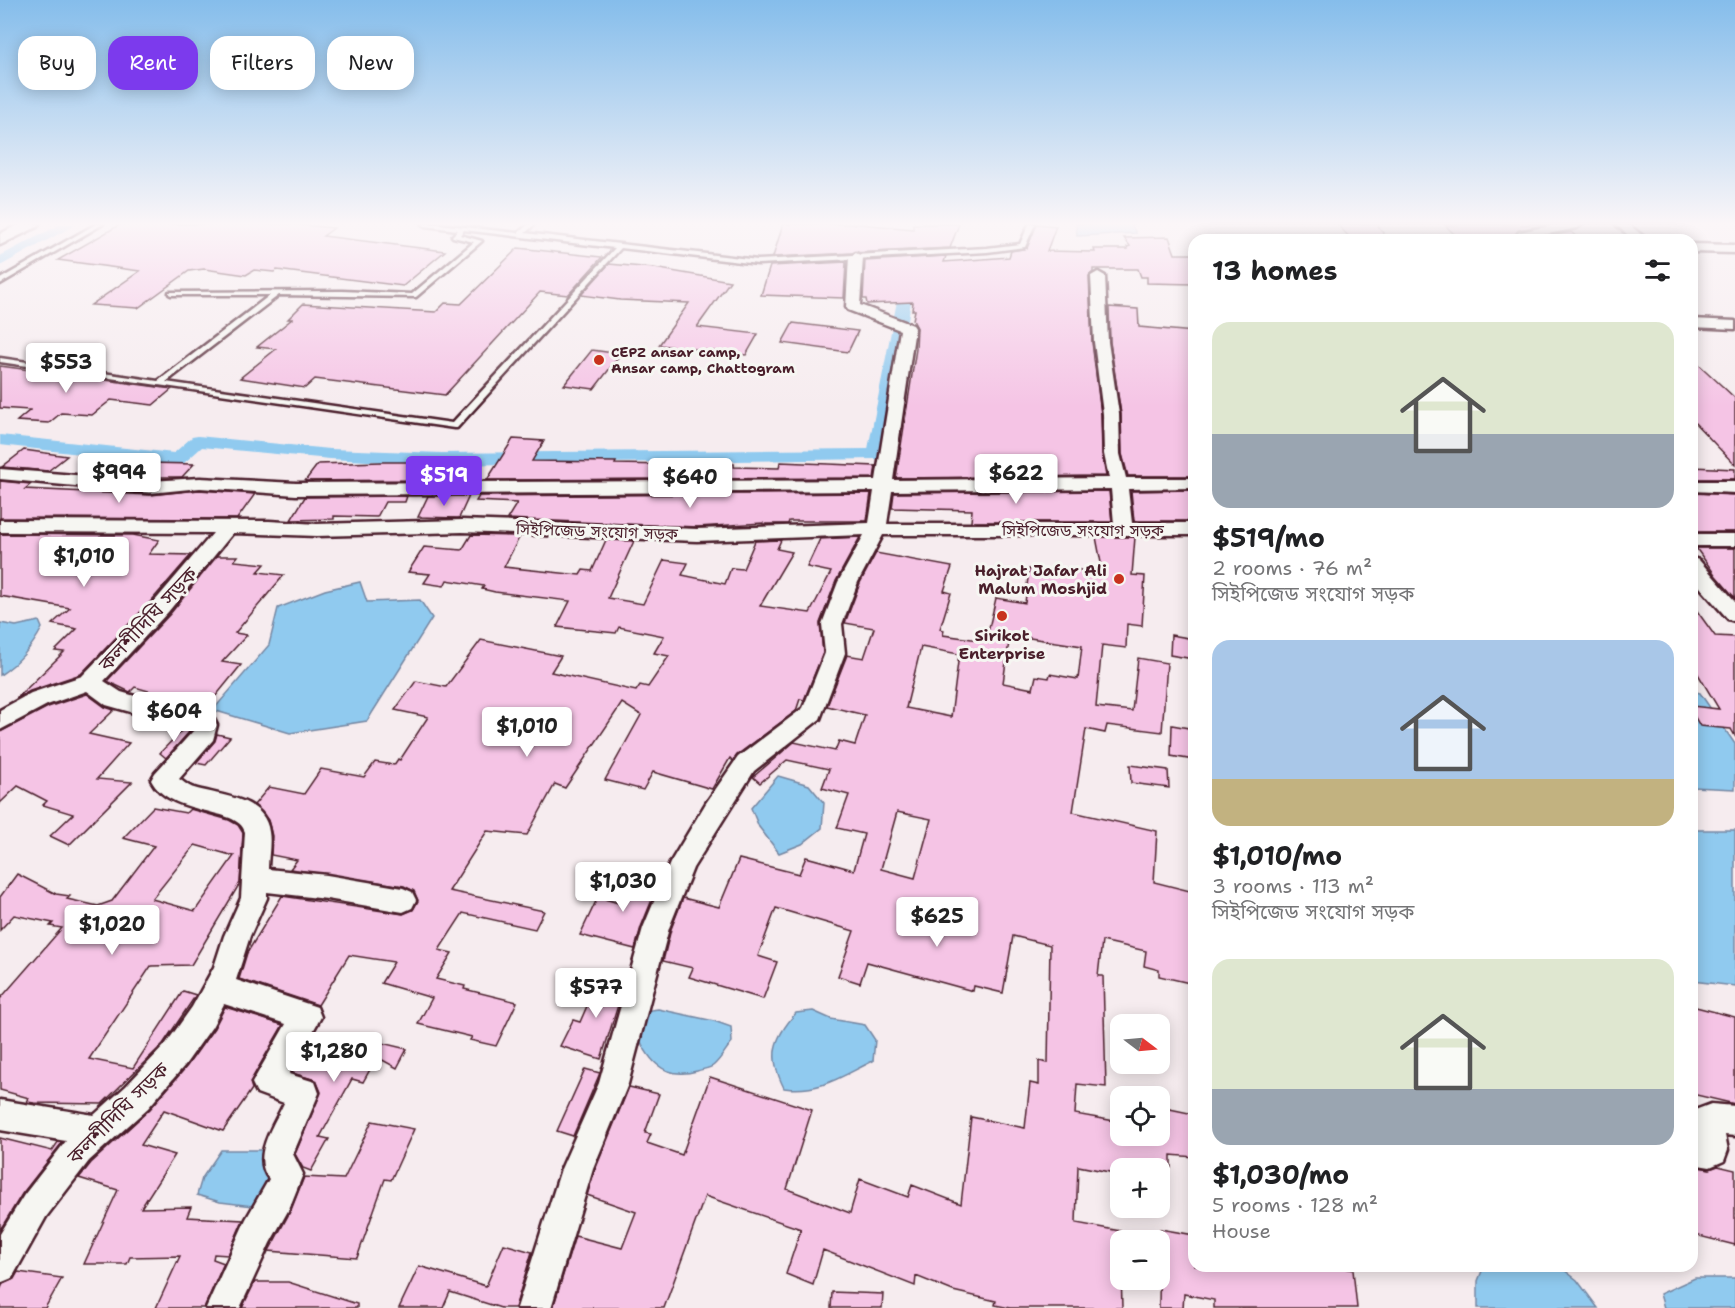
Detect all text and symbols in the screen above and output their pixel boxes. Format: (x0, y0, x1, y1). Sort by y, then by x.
chip: Buy (18, 36, 96, 90)
chip: Rent (108, 36, 198, 90)
chip: Filters (210, 36, 315, 90)
chip: New (327, 36, 414, 90)
text: 13 homes (1212, 253, 1338, 288)
icon: filters (1641, 254, 1674, 287)
pin: $553 (30, 343, 102, 394)
place label: CEPZ ansar camp, Ansar camp, Chattogram (611, 343, 795, 377)
text: $553 (40, 349, 92, 375)
marker: CEPZ ansar camp, Ansar camp, Chattogram (592, 353, 606, 367)
icon: home (1389, 361, 1497, 469)
pin: $994 (83, 453, 155, 504)
pin: $622 (980, 454, 1052, 505)
pin: $519 (408, 456, 480, 507)
pin: $640 (654, 458, 726, 509)
text: $994 (92, 459, 146, 485)
text: $622 (989, 460, 1043, 486)
text: $519 (420, 462, 468, 488)
text: $640 (662, 464, 718, 490)
street label: সিইপিজেড সংযোগ সড়ক (515, 518, 679, 545)
street label: সিইপিজেড সংযোগ সড়ক (1001, 520, 1165, 541)
text: $519/mo (1212, 520, 1325, 555)
pin: $1,010 (35, 537, 133, 588)
text: $1,010 (53, 543, 115, 569)
text: 2 rooms · 76 m² (1212, 555, 1372, 581)
place label: Hajrat Jafar Ali Malum Moshjid (975, 560, 1107, 599)
street label: কলশীদিঘি সড়ক (92, 561, 204, 677)
marker: Hajrat Jafar Ali Malum Moshjid (1112, 572, 1126, 586)
text: সিইপিজেড সংযোগ সড়ক (1212, 581, 1414, 607)
marker: Sirikot Enterprise (995, 609, 1009, 623)
place label: Sirikot Enterprise (959, 625, 1046, 664)
icon: home (1389, 679, 1497, 787)
pin: $604 (138, 692, 210, 743)
text: $604 (146, 698, 202, 724)
pin: $1,010 (478, 707, 576, 758)
text: $1,010 (496, 713, 558, 739)
text: $1,010/mo (1212, 838, 1342, 873)
pin: $1,030 (574, 862, 672, 913)
text: $1,030 (589, 868, 657, 894)
text: 3 rooms · 113 m² (1212, 873, 1374, 899)
pin: $625 (901, 897, 973, 948)
text: সিইপিজেড সংযোগ সড়ক (1212, 899, 1414, 925)
text: $625 (910, 903, 964, 929)
pin: $1,020 (63, 905, 161, 956)
text: $1,020 (78, 911, 146, 937)
pin: $577 (560, 968, 632, 1019)
text: $577 (569, 974, 623, 1000)
icon: home (1389, 998, 1497, 1106)
north arrow (1110, 1014, 1170, 1074)
map controls (1110, 1014, 1170, 1290)
pin: $1,280 (285, 1032, 383, 1083)
text: $1,280 (300, 1038, 368, 1064)
street label: কলশীদিঘি সড়ক (61, 1056, 175, 1170)
button: locate (1110, 1086, 1170, 1146)
text: $1,030/mo (1212, 1157, 1349, 1192)
button: + (1110, 1158, 1170, 1218)
text: 5 rooms · 128 m² (1212, 1192, 1378, 1218)
text: House (1212, 1218, 1271, 1244)
button: − (1110, 1230, 1170, 1290)

